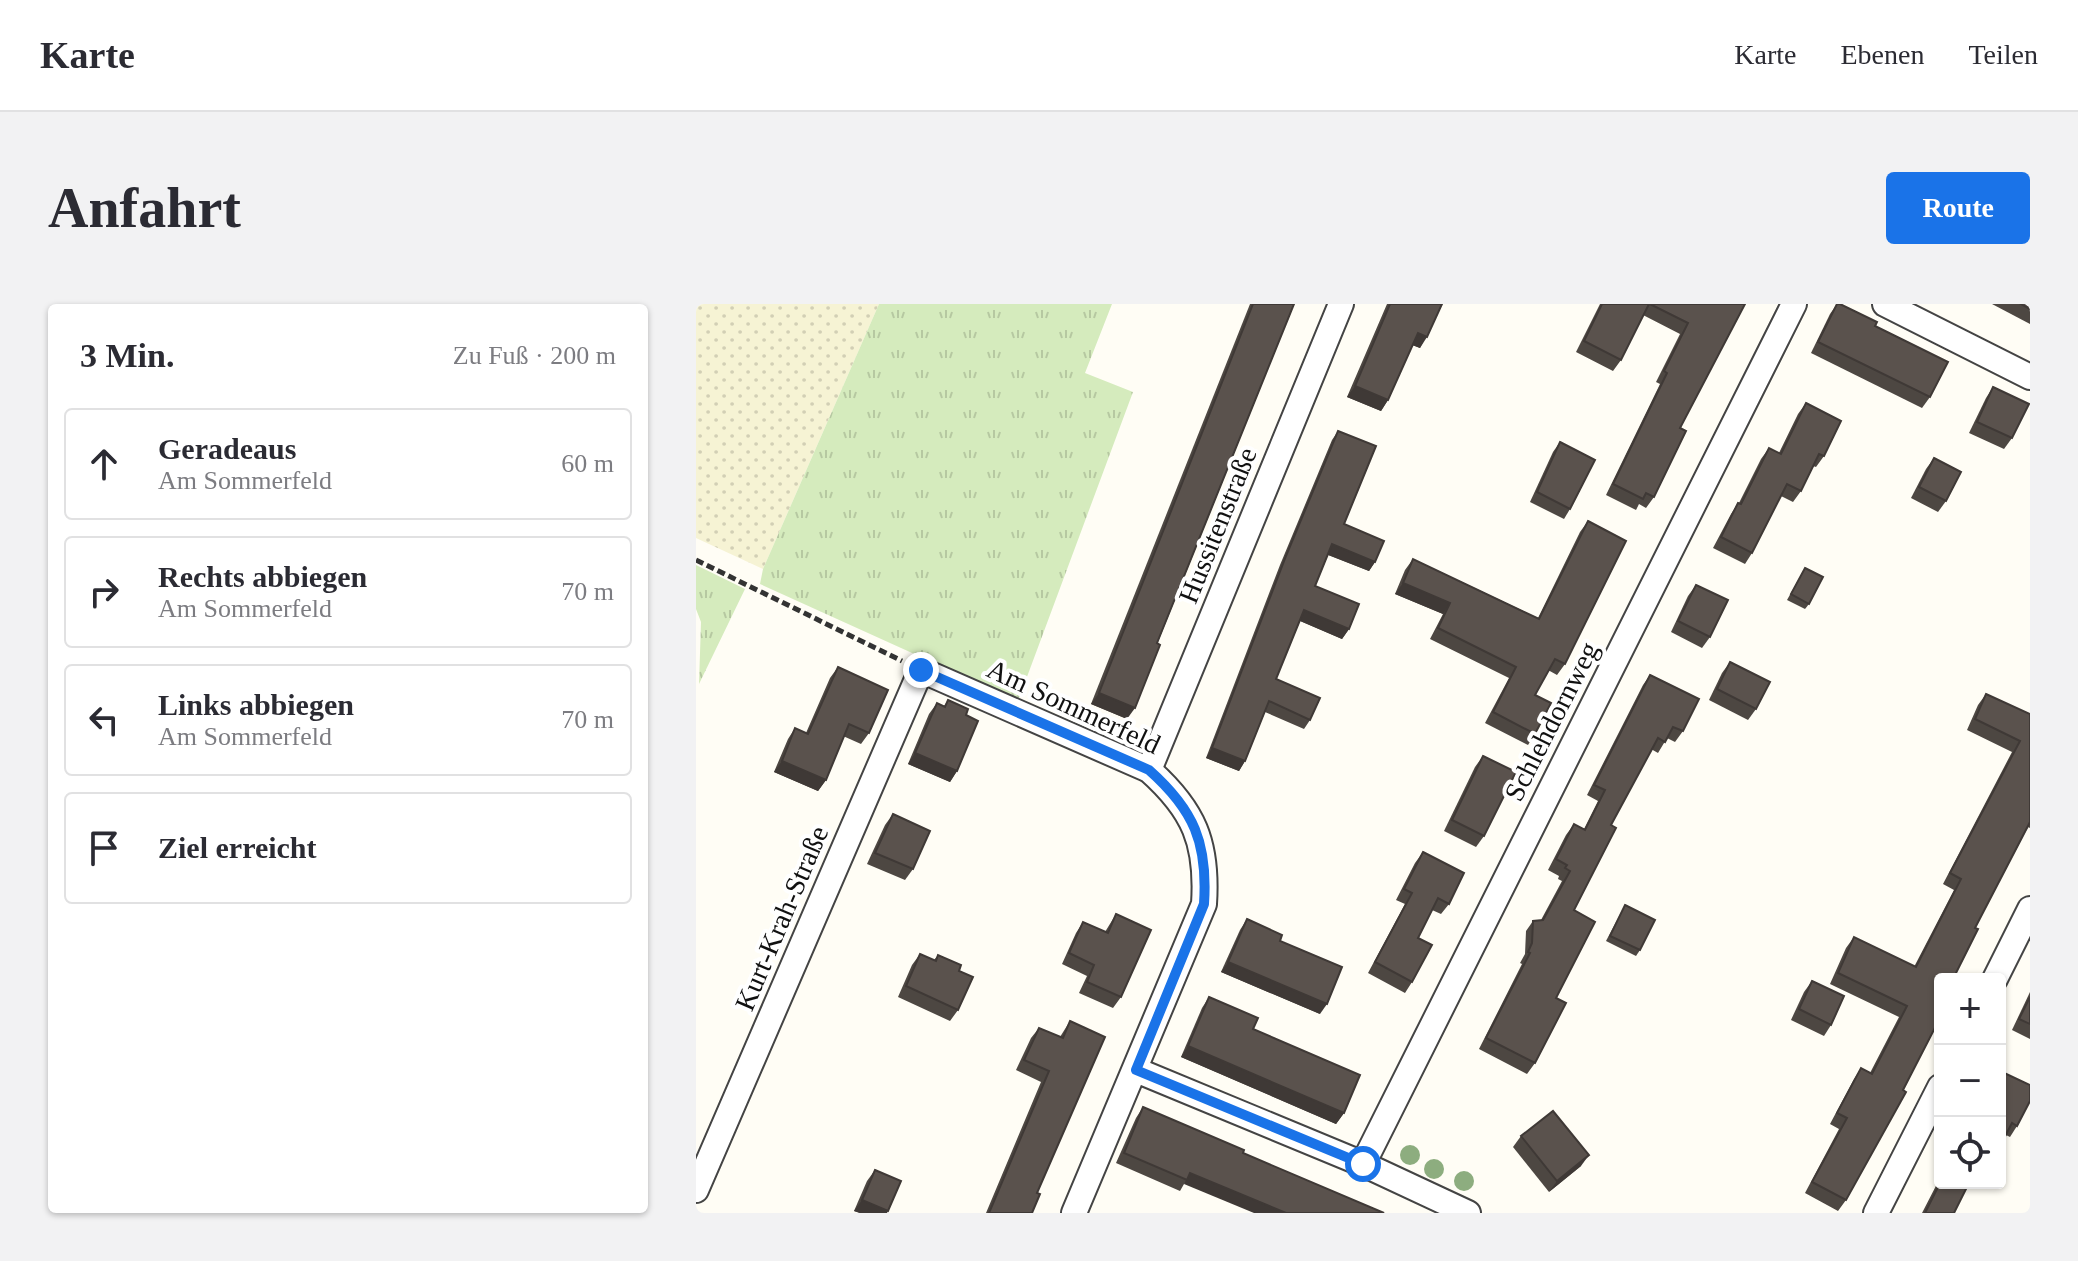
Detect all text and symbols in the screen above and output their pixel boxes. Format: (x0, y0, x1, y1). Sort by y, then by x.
text: Karte (40, 34, 135, 76)
text: Karte (1734, 39, 1796, 70)
text: Ebenen (1840, 39, 1924, 70)
text: Teilen (1968, 39, 2038, 70)
button: Route (1886, 172, 2030, 244)
text: Anfahrt (48, 177, 241, 239)
text: 3 Min. (80, 337, 174, 374)
text: Zu Fuß · 200 m (453, 341, 616, 370)
text: Geradeaus (158, 432, 296, 465)
icon: ahead (82, 442, 126, 486)
street label: Hussitenstraße (1172, 443, 1263, 607)
text: 60 m (561, 449, 614, 478)
text: Am Sommerfeld (158, 466, 332, 495)
text: Rechts abbiegen (158, 560, 367, 593)
icon: right (82, 570, 126, 614)
text: 70 m (561, 577, 614, 606)
text: Am Sommerfeld (158, 594, 332, 623)
street label: Schlehdornweg (1498, 637, 1605, 806)
route end (903, 652, 939, 688)
street label: Am Sommerfeld (982, 653, 1165, 760)
text: Links abbiegen (158, 688, 354, 721)
icon: left (82, 698, 126, 742)
text: 70 m (561, 705, 614, 734)
text: Am Sommerfeld (158, 722, 332, 751)
street label: Kurt-Krah-Straße (729, 821, 834, 1015)
icon: arrive (82, 826, 126, 870)
text: Ziel erreicht (158, 831, 317, 864)
map controls (1934, 973, 2006, 1189)
button: + (1934, 973, 2006, 1045)
button: − (1934, 1045, 2006, 1117)
button: locate (1934, 1117, 2006, 1189)
route start (1345, 1146, 1381, 1182)

